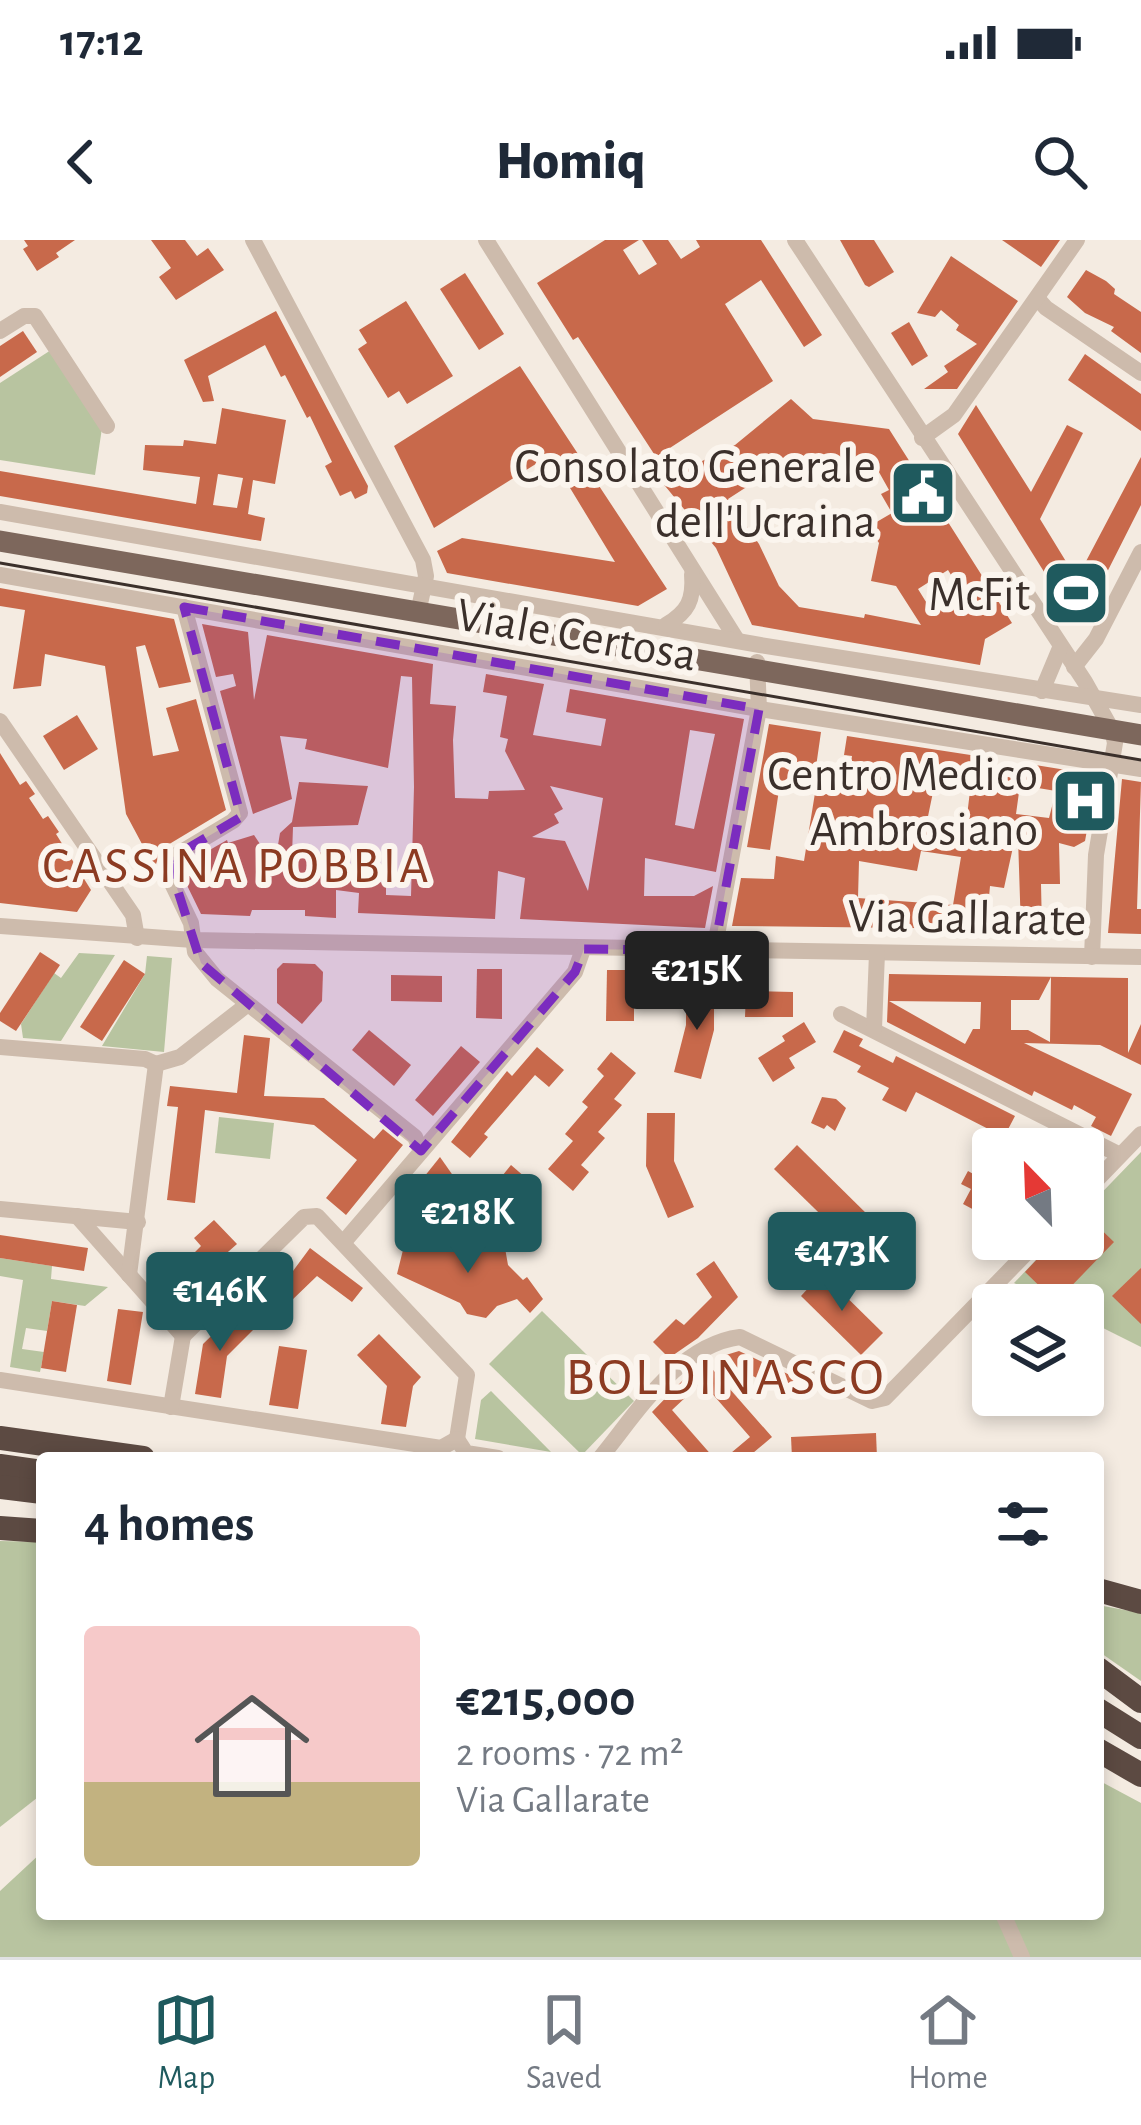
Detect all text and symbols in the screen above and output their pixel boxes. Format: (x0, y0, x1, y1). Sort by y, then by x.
text: 17:12 (60, 19, 143, 64)
icon: back (48, 129, 114, 195)
icon: search (1027, 129, 1093, 195)
text: Homiq (495, 135, 646, 189)
place label: Consolato Generale dell'Ucraina (515, 444, 876, 547)
public building icon: Consolato Generale dell'Ucraina (888, 458, 958, 528)
sports icon: McFit (1041, 558, 1111, 628)
place label: McFit (928, 572, 1030, 620)
street label: Viale Certosa (453, 591, 700, 681)
place label: Centro Medico Ambrosiano (767, 752, 1038, 855)
hospital icon: Centro Medico Ambrosiano (1050, 766, 1120, 836)
district label: CASSINA POBBIA (42, 841, 432, 892)
street label: Via Gallarate (847, 893, 1087, 945)
pin: €215K (613, 931, 781, 1033)
text: €215K (652, 950, 742, 989)
north arrow (972, 1128, 1104, 1260)
map controls (972, 1128, 1104, 1416)
pin: €218K (384, 1174, 552, 1276)
text: €218K (422, 1193, 514, 1232)
pin: €473K (758, 1212, 926, 1314)
text: €473K (795, 1231, 889, 1270)
pin: €146K (136, 1252, 304, 1354)
text: €146K (173, 1271, 267, 1310)
button: layers (972, 1284, 1104, 1416)
district label: BOLDINASCO (565, 1351, 887, 1405)
icon: filters (990, 1491, 1056, 1557)
text: 4 homes (84, 1499, 254, 1550)
icon: home (180, 1674, 324, 1818)
text: €215,000 (456, 1674, 636, 1725)
text: 2 rooms · 72 m² (456, 1734, 683, 1773)
text: Via Gallarate (456, 1781, 650, 1820)
tab: Map (153, 1987, 219, 2099)
tab: Saved (526, 1987, 602, 2099)
tab: Home (908, 1987, 988, 2099)

